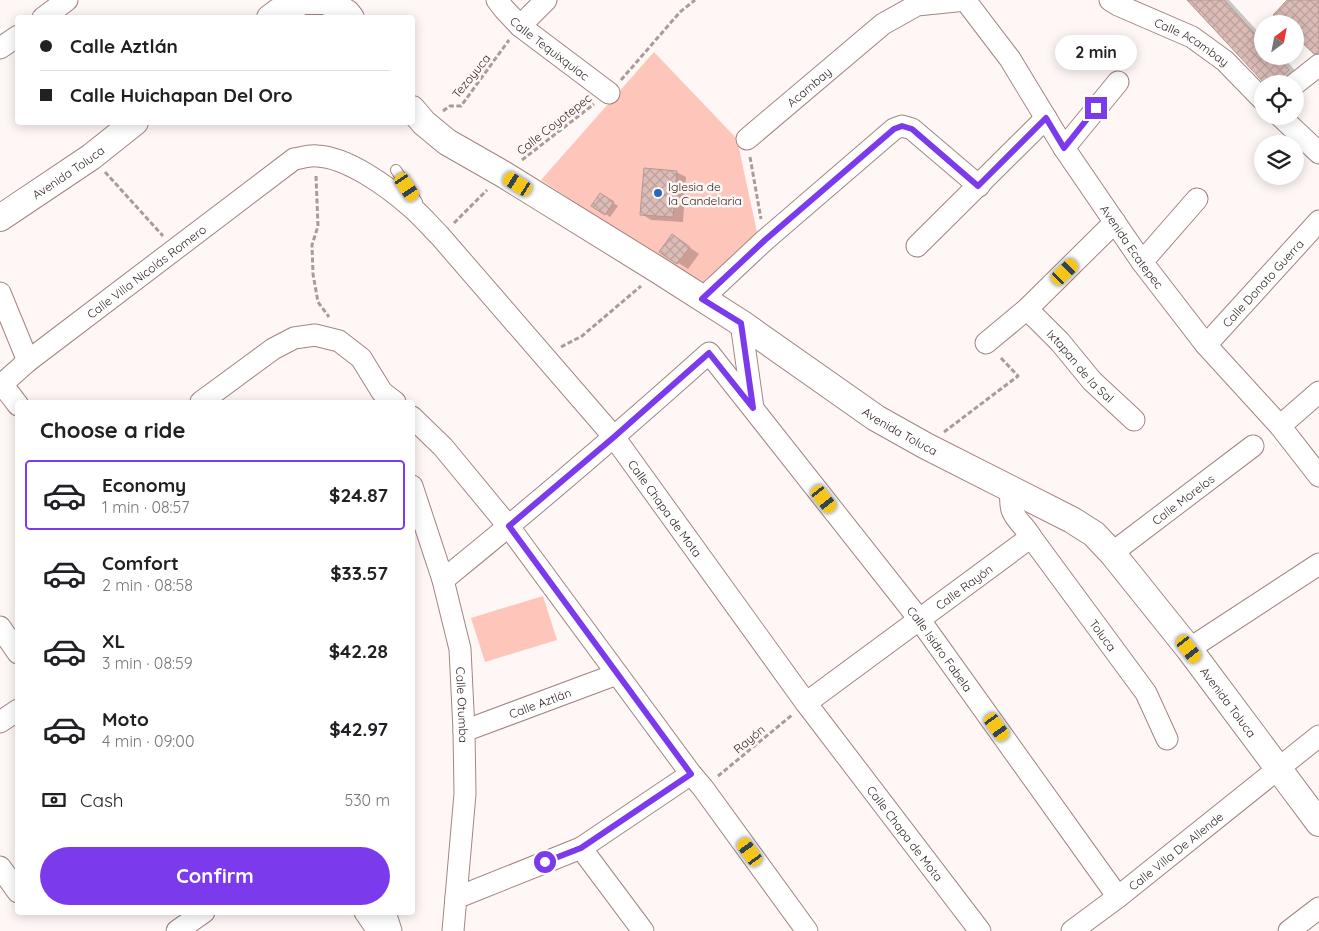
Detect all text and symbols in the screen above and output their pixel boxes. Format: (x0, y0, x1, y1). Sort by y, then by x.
street label: Calle Tequixquiac (507, 13, 593, 83)
street label: Calle Acambay (1152, 14, 1232, 69)
north arrow (1254, 15, 1304, 65)
map controls (1254, 15, 1304, 185)
text: Calle Aztlán (70, 34, 178, 58)
callout: 2 min (1055, 36, 1137, 70)
text: 2 min (1075, 42, 1117, 62)
street label: Tezoyuca (449, 51, 493, 101)
street label: Acambay (784, 64, 834, 110)
button: locate (1254, 75, 1304, 125)
text: Calle Huichapan Del Oro (70, 83, 293, 107)
street label: Calle Coyotepec (514, 90, 594, 158)
route end (1085, 97, 1107, 119)
button: layers (1254, 135, 1304, 185)
street label: Avenida Toluca (29, 142, 107, 202)
car (392, 170, 421, 204)
car (501, 170, 534, 198)
place label: Iglesia de la Candelaria (668, 179, 742, 208)
marker: Iglesia de la Candelaria (652, 187, 664, 199)
street label: Avenida Ecatepec (1097, 202, 1167, 291)
street label: Calle Villa Nicolás Romero (84, 221, 209, 321)
street label: Calle Donato Guerra (1219, 236, 1306, 330)
car (1049, 256, 1081, 288)
street label: Ixtapan de la Sal (1044, 326, 1117, 405)
street label: Avenida Toluca (860, 403, 940, 458)
text: Choose a ride (40, 416, 185, 444)
street label: Calle Chapa de Mota (625, 457, 705, 560)
street label: Calle Morelos (1149, 471, 1217, 528)
icon: car (42, 473, 87, 518)
text: Economy (102, 473, 186, 497)
text: $24.87 (329, 483, 388, 507)
car (808, 483, 839, 515)
text: 1 min · 08:57 (102, 497, 190, 517)
icon: car (42, 551, 87, 596)
text: Comfort (102, 551, 179, 575)
text: $33.57 (330, 561, 388, 585)
street label: Calle Rayón (932, 561, 995, 613)
text: 2 min · 08:58 (102, 575, 193, 595)
street label: Calle Isidro Fabela (904, 603, 976, 694)
street label: Toluca (1086, 616, 1120, 654)
icon: car (42, 629, 87, 674)
text: XL (102, 629, 125, 653)
car (1173, 633, 1204, 665)
text: $42.28 (329, 639, 388, 663)
text: 3 min · 08:59 (102, 653, 193, 673)
street label: Avenida Toluca (1197, 664, 1260, 740)
street label: Calle Otumba (453, 666, 472, 743)
street label: Calle Aztlán (507, 684, 573, 721)
icon: car (42, 707, 87, 752)
text: Moto (102, 707, 149, 731)
car (982, 710, 1011, 744)
text: $42.97 (329, 717, 388, 741)
street label: Rayón (730, 722, 768, 756)
text: 4 min · 09:00 (102, 731, 194, 751)
street label: Calle Chapa de Mota (864, 782, 947, 884)
icon: cash (40, 786, 68, 814)
text: Cash (80, 788, 124, 812)
text: 530 m (344, 790, 390, 810)
street label: Calle Villa De Allende (1125, 808, 1226, 893)
car (735, 835, 764, 869)
button: Confirm (40, 847, 390, 905)
route start (534, 851, 556, 873)

